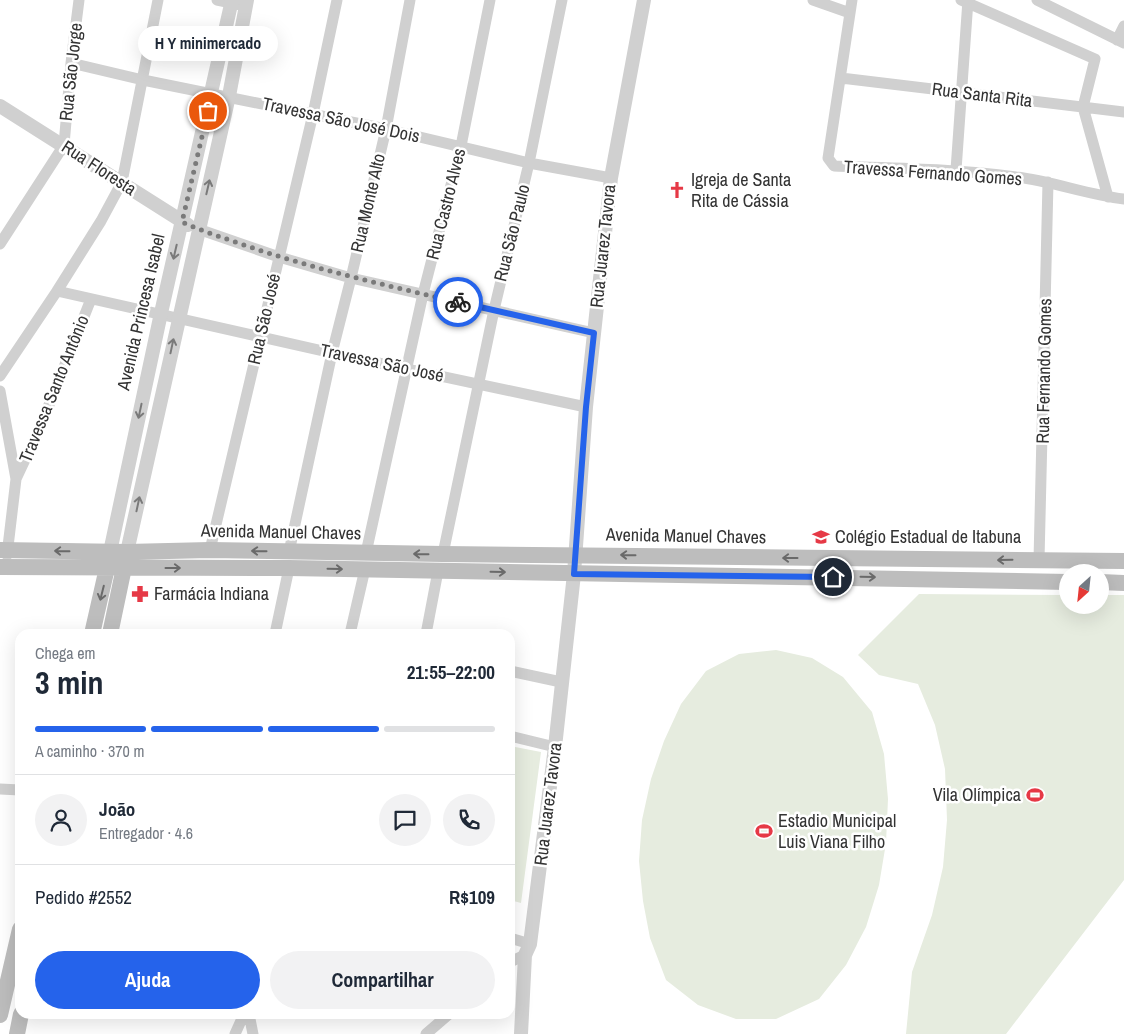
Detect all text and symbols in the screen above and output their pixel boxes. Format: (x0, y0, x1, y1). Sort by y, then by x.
street label: Rua São Jorge (53, 22, 88, 122)
callout: H Y minimercado (138, 26, 278, 61)
text: H Y minimercado (155, 32, 261, 54)
street label: Rua Santa Rita (930, 76, 1034, 113)
pin (187, 90, 229, 132)
street label: Travessa São José Dois (260, 91, 422, 148)
icon: bag (194, 97, 222, 125)
street label: Rua Floresta (57, 134, 142, 201)
street label: Rua Castro Alves (420, 146, 471, 262)
street label: Rua Monte Alto (344, 151, 391, 255)
street label: Travessa Fernando Gomes (843, 154, 1023, 191)
place label: Igreja de Santa Rita de Cássia (691, 167, 791, 213)
one-way arrow (204, 180, 213, 196)
church icon: Igreja de Santa Rita de Cássia (667, 180, 687, 200)
street label: Rua São Paulo (487, 182, 536, 284)
street label: Rua Juarez Tavora (584, 183, 621, 309)
street label: Avenida Princesa Isabel (110, 231, 171, 394)
one-way arrow (170, 244, 179, 260)
street label: Rua São José (241, 271, 286, 367)
courier (433, 277, 483, 327)
icon: bike (444, 288, 472, 316)
street label: Rua Fernando Gomes (1030, 298, 1057, 444)
street label: Travessa Santo Antônio (13, 311, 95, 466)
street label: Travessa São José (318, 337, 446, 388)
one-way arrow (168, 338, 177, 354)
one-way arrow (135, 403, 144, 419)
one-way arrow (133, 497, 143, 513)
street label: Avenida Manuel Chaves (200, 518, 361, 545)
street label: Avenida Manuel Chaves (605, 522, 766, 549)
place label: Colégio Estadual de Itabuna (835, 524, 1021, 549)
school or university icon: Colégio Estadual de Itabuna (811, 527, 831, 547)
one-way arrow (54, 546, 70, 556)
one-way arrow (251, 546, 268, 556)
one-way arrow (413, 549, 430, 559)
one-way arrow (620, 551, 636, 560)
one-way arrow (783, 553, 799, 563)
one-way arrow (998, 555, 1014, 565)
pin (812, 556, 854, 598)
one-way arrow (164, 563, 180, 573)
icon: home (819, 563, 847, 591)
one-way arrow (327, 564, 343, 573)
north arrow (1059, 564, 1109, 614)
map controls (1059, 564, 1109, 614)
one-way arrow (489, 567, 505, 577)
one-way arrow (860, 573, 876, 582)
place label: Farmácia Indiana (154, 581, 269, 606)
one-way arrow (96, 584, 106, 600)
pharmacy icon: Farmácia Indiana (130, 584, 150, 604)
text: Chega em (35, 642, 96, 664)
text: 21:55–22:00 (407, 659, 495, 685)
text: 3 min (35, 661, 104, 704)
text: A caminho · 370 m (35, 740, 144, 762)
street label: Rua Juarez Tavora (528, 741, 567, 867)
place label: Vila Olímpica (933, 782, 1021, 807)
sports icon: Vila Olímpica (1025, 785, 1045, 805)
button: person (35, 794, 87, 846)
button: chat (379, 794, 431, 846)
button: phone (443, 794, 495, 846)
text: João (99, 796, 135, 822)
place label: Estadio Municipal Luis Viana Filho (778, 808, 896, 854)
sports icon: Estadio Municipal Luis Viana Filho (754, 821, 774, 841)
text: Entregador · 4.6 (99, 822, 193, 844)
text: Pedido #2552 (35, 884, 132, 910)
text: R$109 (449, 884, 495, 910)
button: Ajuda (35, 951, 260, 1009)
button: Compartilhar (270, 951, 495, 1009)

